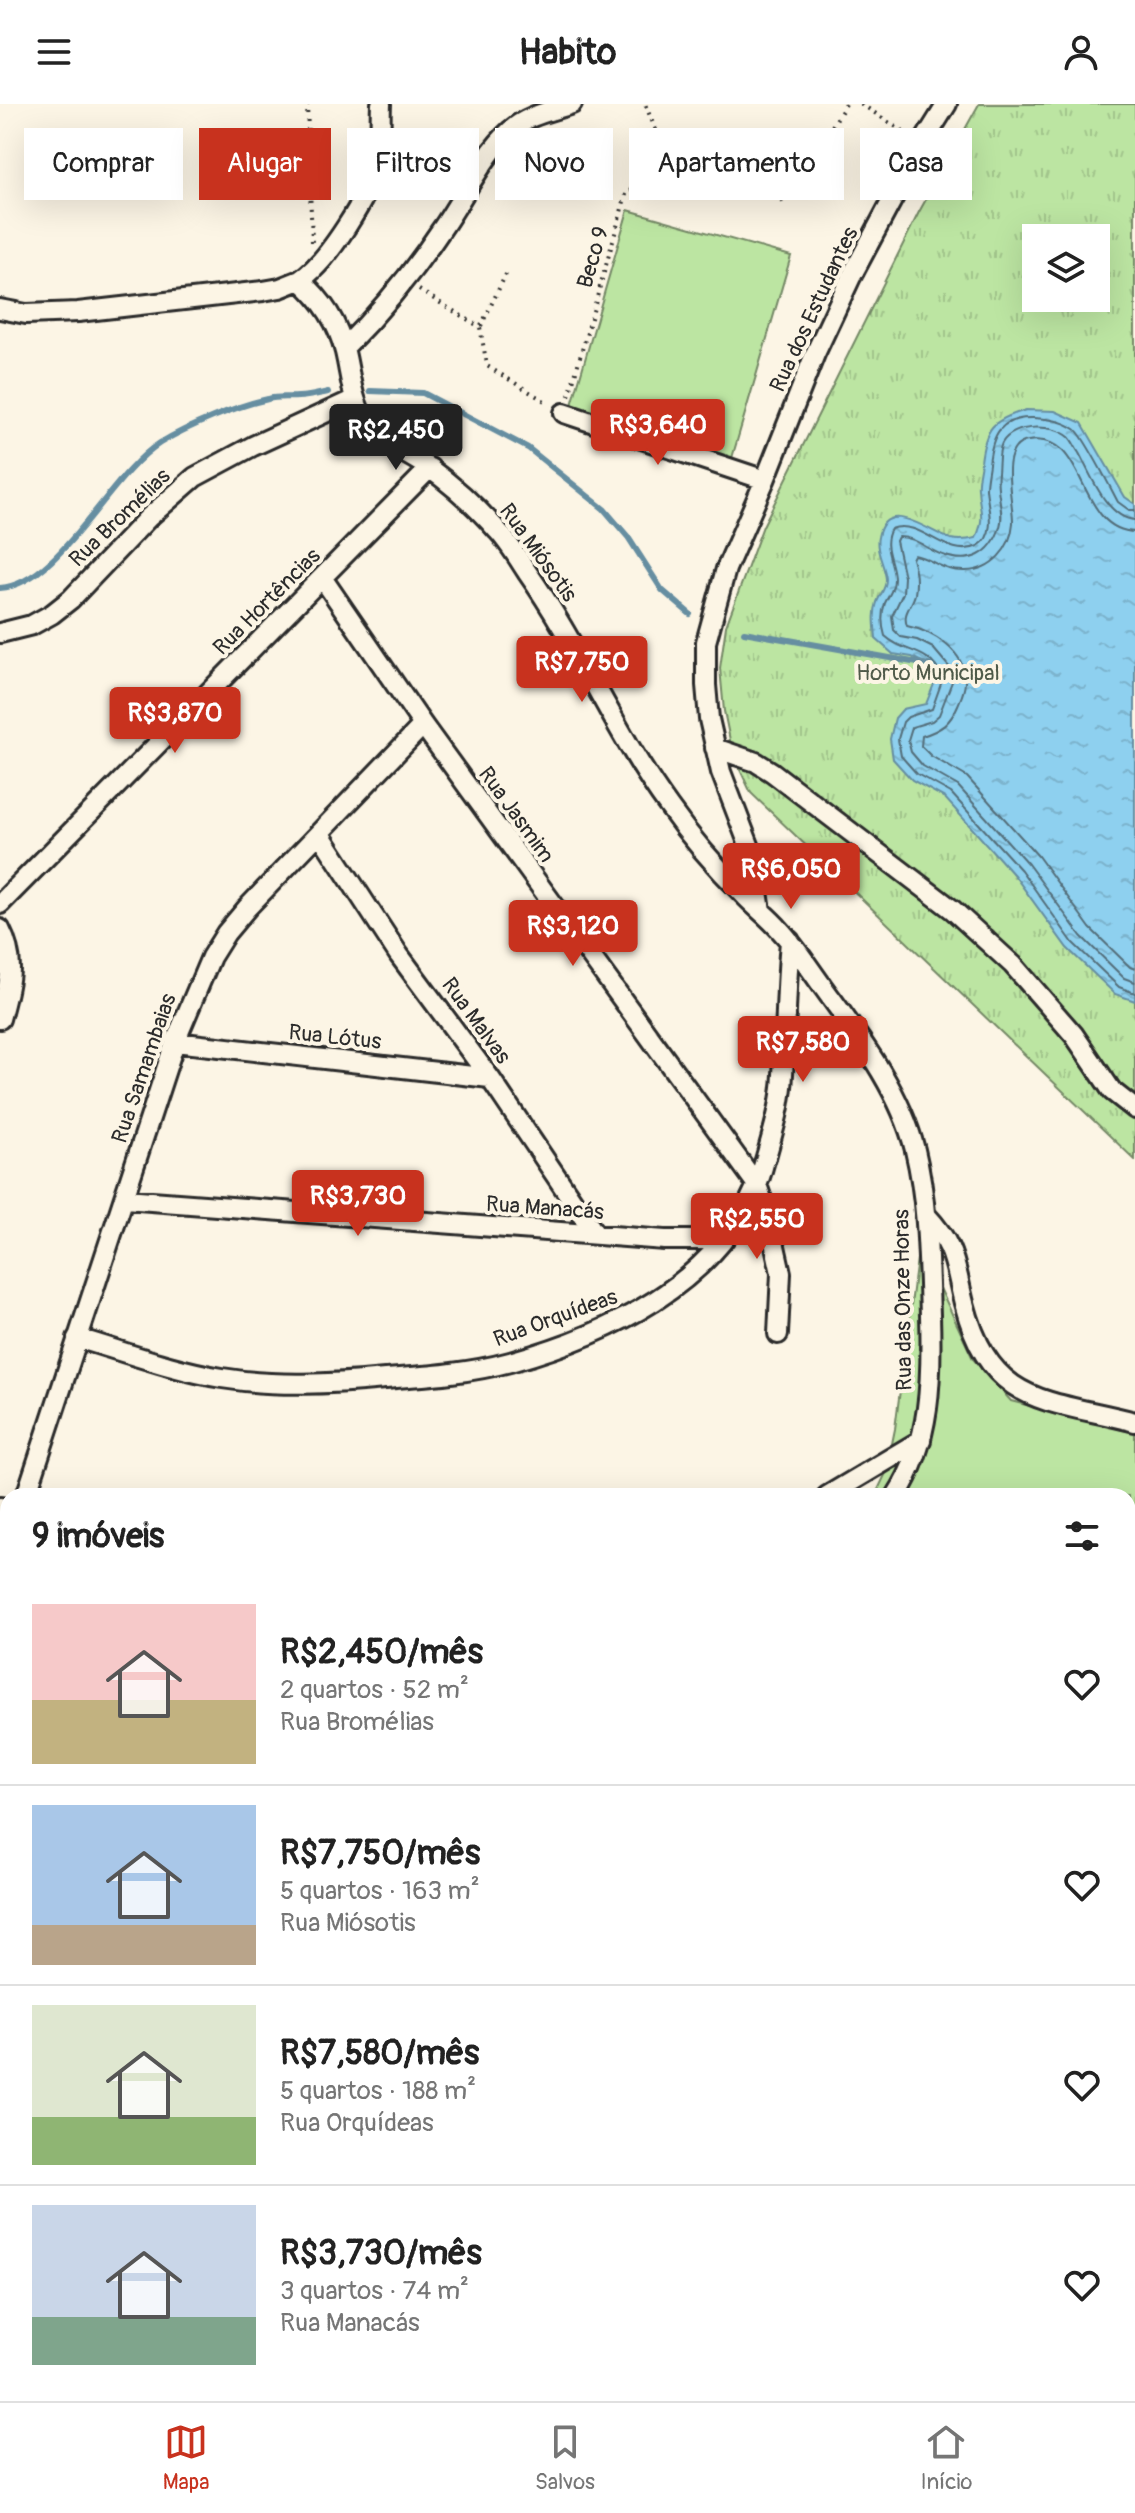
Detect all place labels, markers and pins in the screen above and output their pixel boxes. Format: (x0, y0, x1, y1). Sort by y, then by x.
pin: R$3,640 (584, 399, 732, 467)
pin: R$2,450 (322, 404, 470, 472)
pin: R$7,750 (508, 636, 656, 704)
pin: R$3,870 (101, 687, 249, 755)
pin: R$6,050 (717, 843, 865, 911)
pin: R$3,120 (499, 900, 647, 968)
pin: R$7,580 (729, 1016, 877, 1084)
pin: R$3,730 (284, 1170, 432, 1238)
pin: R$2,550 (683, 1193, 831, 1261)

